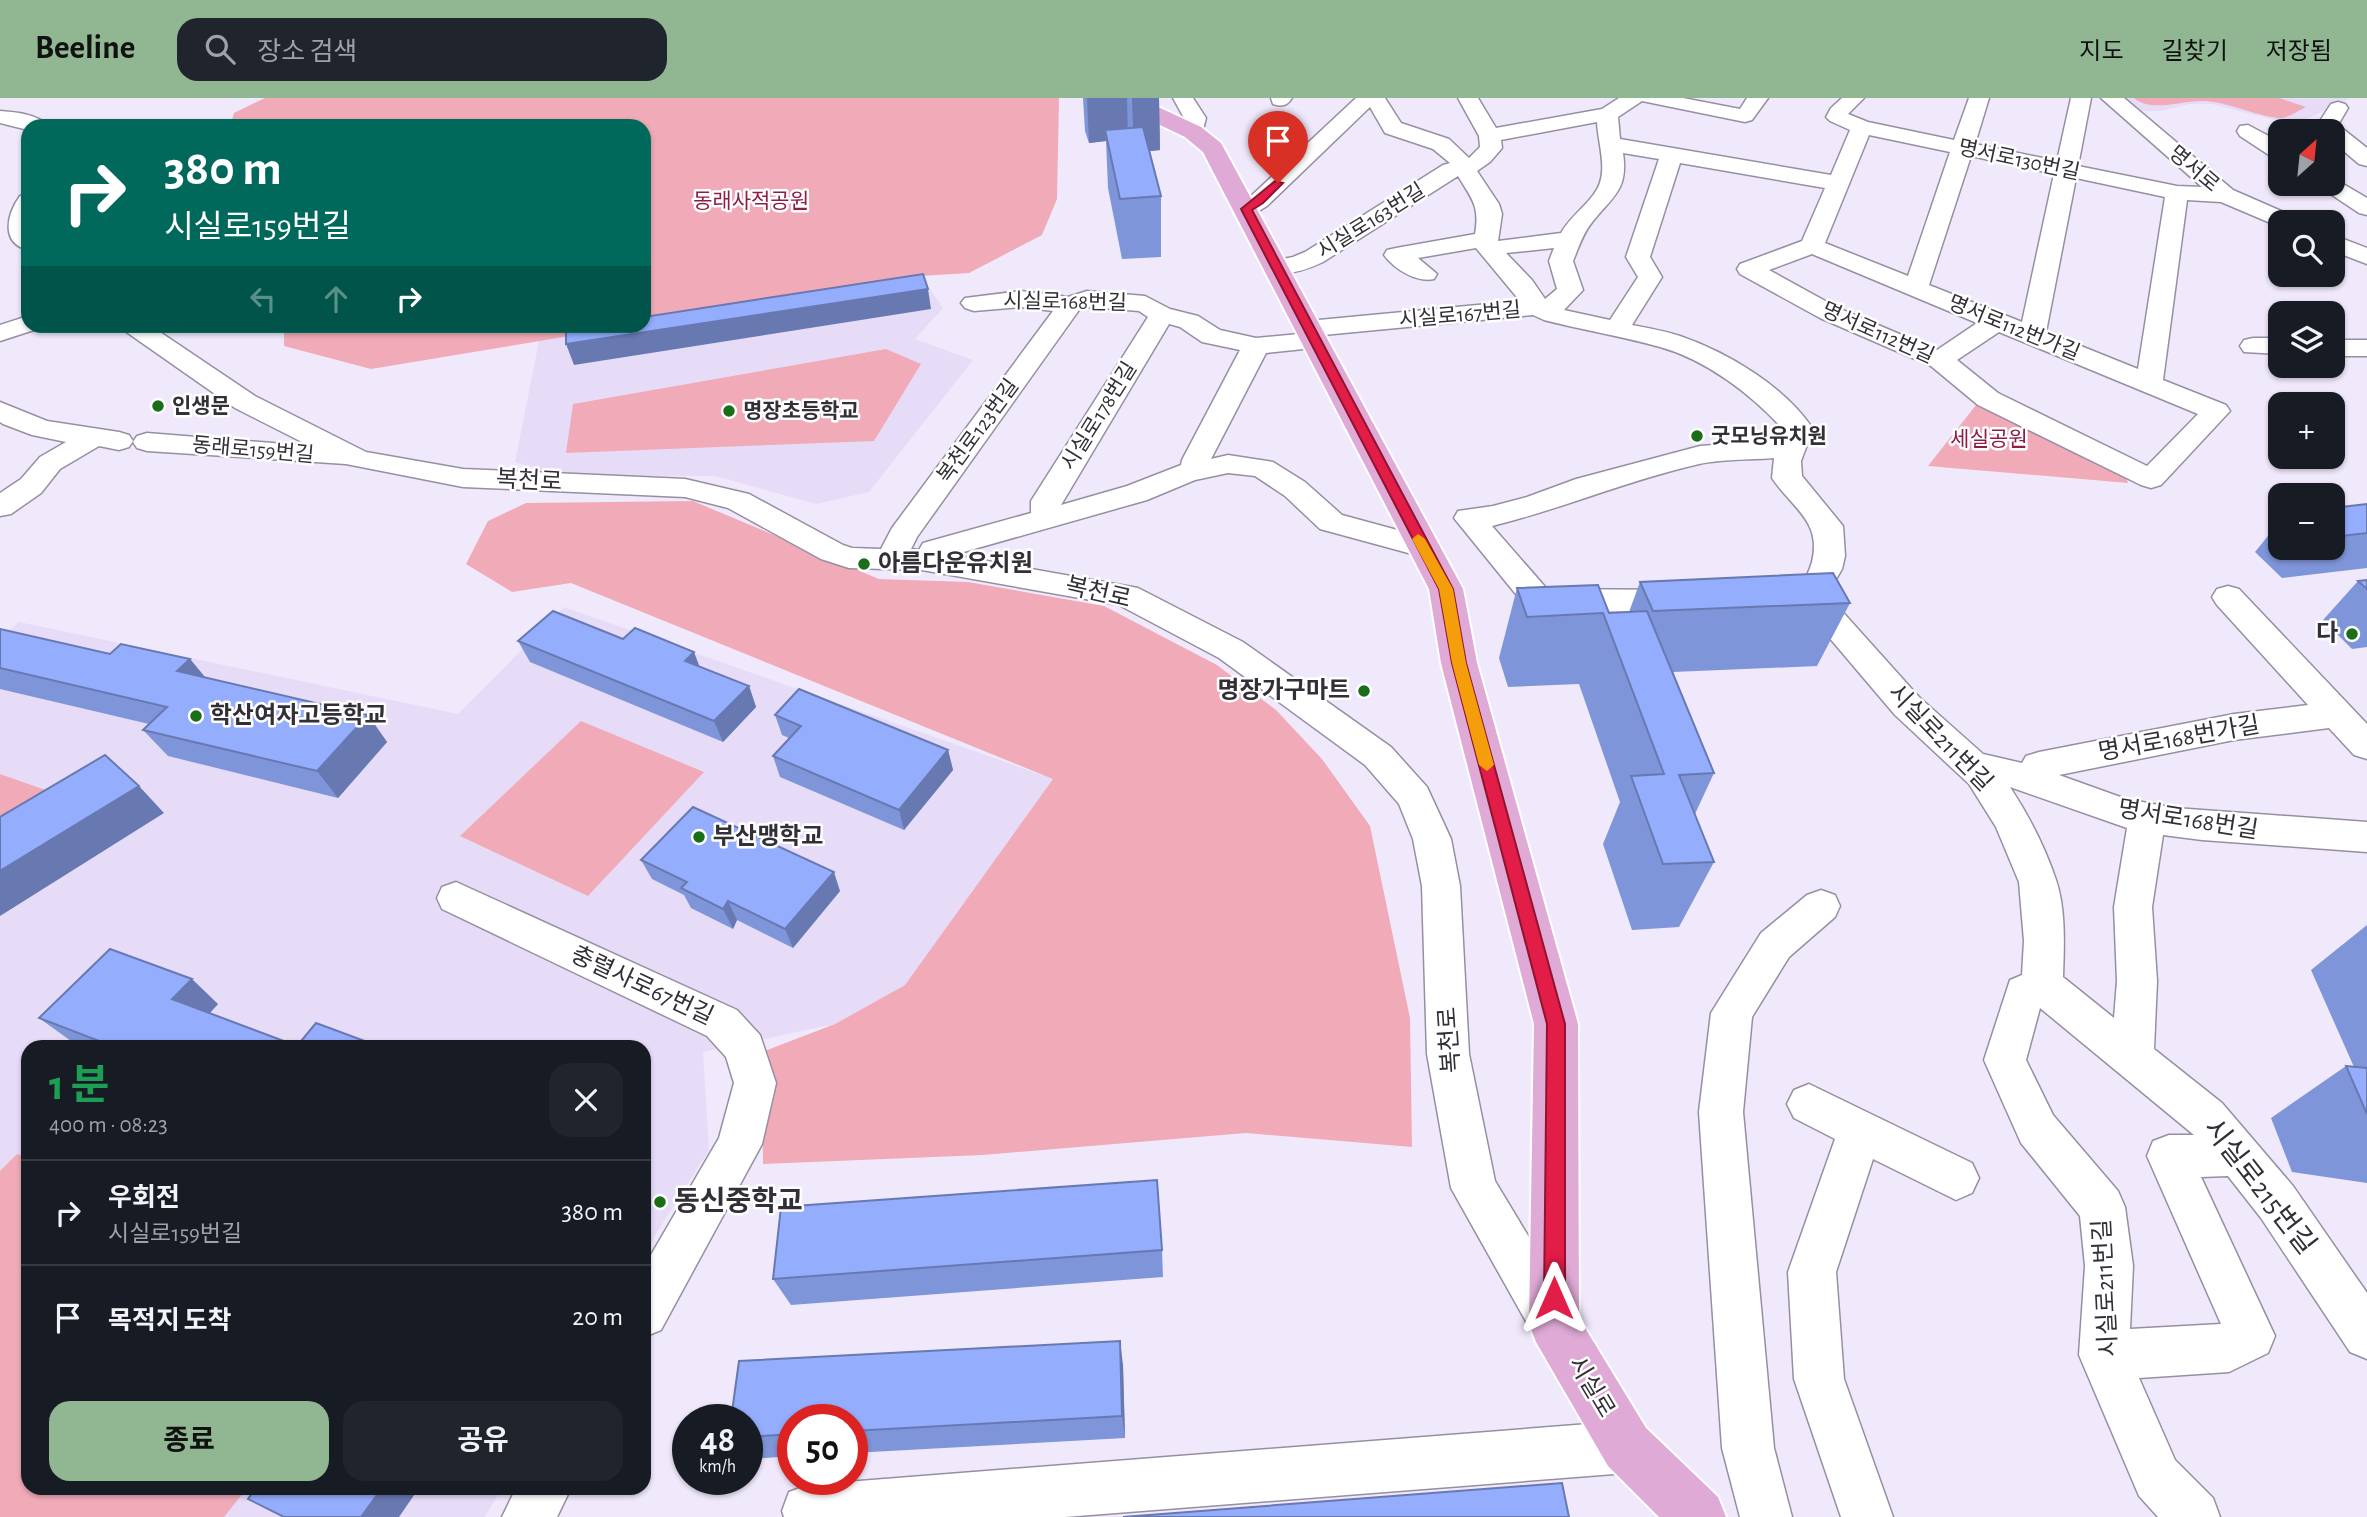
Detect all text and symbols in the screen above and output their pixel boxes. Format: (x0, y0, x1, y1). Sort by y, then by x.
search box (177, 18, 667, 81)
icon: search (201, 30, 239, 68)
text: Beeline (35, 32, 135, 65)
text: 장소 검색 (257, 39, 357, 65)
text: 지도 (2079, 40, 2124, 64)
text: 길찾기 (2162, 40, 2228, 64)
text: 저장됨 (2266, 40, 2332, 64)
pin (1248, 111, 1308, 183)
north arrow (2268, 119, 2345, 196)
map controls (2268, 119, 2345, 560)
icon: arrive (1259, 122, 1297, 160)
street label: 명서로130번길 (1956, 136, 2082, 183)
street label: 명서로 (2165, 142, 2224, 196)
text: 380 m (164, 145, 282, 194)
icon: right (49, 147, 140, 238)
street label: 시실로163번길 (1313, 179, 1428, 262)
park label: 동래사적공원 (693, 190, 809, 212)
button: search (2268, 210, 2345, 287)
text: 시실로159번길 (164, 211, 351, 243)
icon: left (244, 280, 282, 318)
icon: ahead (317, 280, 355, 318)
icon: right (390, 280, 428, 318)
street label: 시실로168번길 (1003, 289, 1127, 314)
street label: 명서로112번가길 (1945, 291, 2083, 364)
street label: 시실로167번길 (1398, 298, 1522, 331)
street label: 명서로112번길 (1819, 298, 1938, 367)
button: layers (2268, 301, 2345, 378)
street label: 시실로178번길 (1057, 358, 1140, 474)
street label: 복천로123번길 (933, 375, 1022, 487)
button: + (2268, 392, 2345, 469)
place label: 인생문 (172, 395, 230, 417)
marker: 인생문 (150, 398, 166, 414)
place label: 명장초등학교 (743, 400, 859, 422)
marker: 명장초등학교 (721, 403, 737, 419)
place label: 굿모닝유치원 (1711, 425, 1827, 447)
marker: 굿모닝유치원 (1689, 428, 1705, 444)
park label: 세실공원 (1950, 428, 2028, 450)
street label: 동래로159번길 (191, 433, 315, 466)
street label: 복천로 (495, 466, 563, 495)
button: − (2268, 483, 2345, 560)
place label: 아름다운유치원 (878, 550, 1033, 576)
marker: 아름다운유치원 (856, 556, 872, 572)
street label: 복천로 (1063, 573, 1133, 612)
place label: 다 (2316, 620, 2338, 646)
marker: 다 (2344, 626, 2360, 642)
place label: 명장가구마트 (1218, 677, 1350, 703)
street label: 시실로211번길 (1883, 679, 1997, 796)
marker: 명장가구마트 (1356, 683, 1372, 699)
place label: 학산여자고등학교 (210, 702, 387, 728)
marker: 학산여자고등학교 (188, 708, 204, 724)
street label: 명서로168번가길 (2096, 711, 2262, 765)
street label: 명서로168번길 (2116, 795, 2260, 843)
place label: 부산맹학교 (713, 823, 823, 849)
marker: 부산맹학교 (691, 829, 707, 845)
street label: 충렬사로67번길 (567, 942, 717, 1029)
street label: 복천로 (1435, 1006, 1464, 1074)
button: close (549, 1063, 623, 1137)
text: 1 분 (49, 1065, 109, 1107)
street label: 시실로215번길 (2198, 1113, 2322, 1260)
text: 400 m · 08:23 (49, 1114, 168, 1137)
text: 우회전 (108, 1185, 180, 1211)
place label: 동신중학교 (674, 1186, 803, 1216)
icon: right (49, 1194, 87, 1232)
marker: 동신중학교 (652, 1194, 668, 1210)
text: 380 m (561, 1199, 623, 1225)
street label: 시실로211번길 (2089, 1219, 2122, 1358)
text: 시실로159번길 (108, 1223, 242, 1246)
position arrow (1517, 1261, 1591, 1335)
icon: arrive (49, 1299, 87, 1337)
text: 20 m (572, 1304, 623, 1330)
text: 목적지 도착 (108, 1308, 232, 1334)
street label: 시실로 (1564, 1352, 1619, 1422)
button: 종료 (49, 1401, 329, 1481)
button: 공유 (343, 1401, 623, 1481)
speed limit sign: 50 (777, 1404, 868, 1495)
text: 48 (700, 1423, 735, 1458)
text: km/h (699, 1458, 736, 1476)

